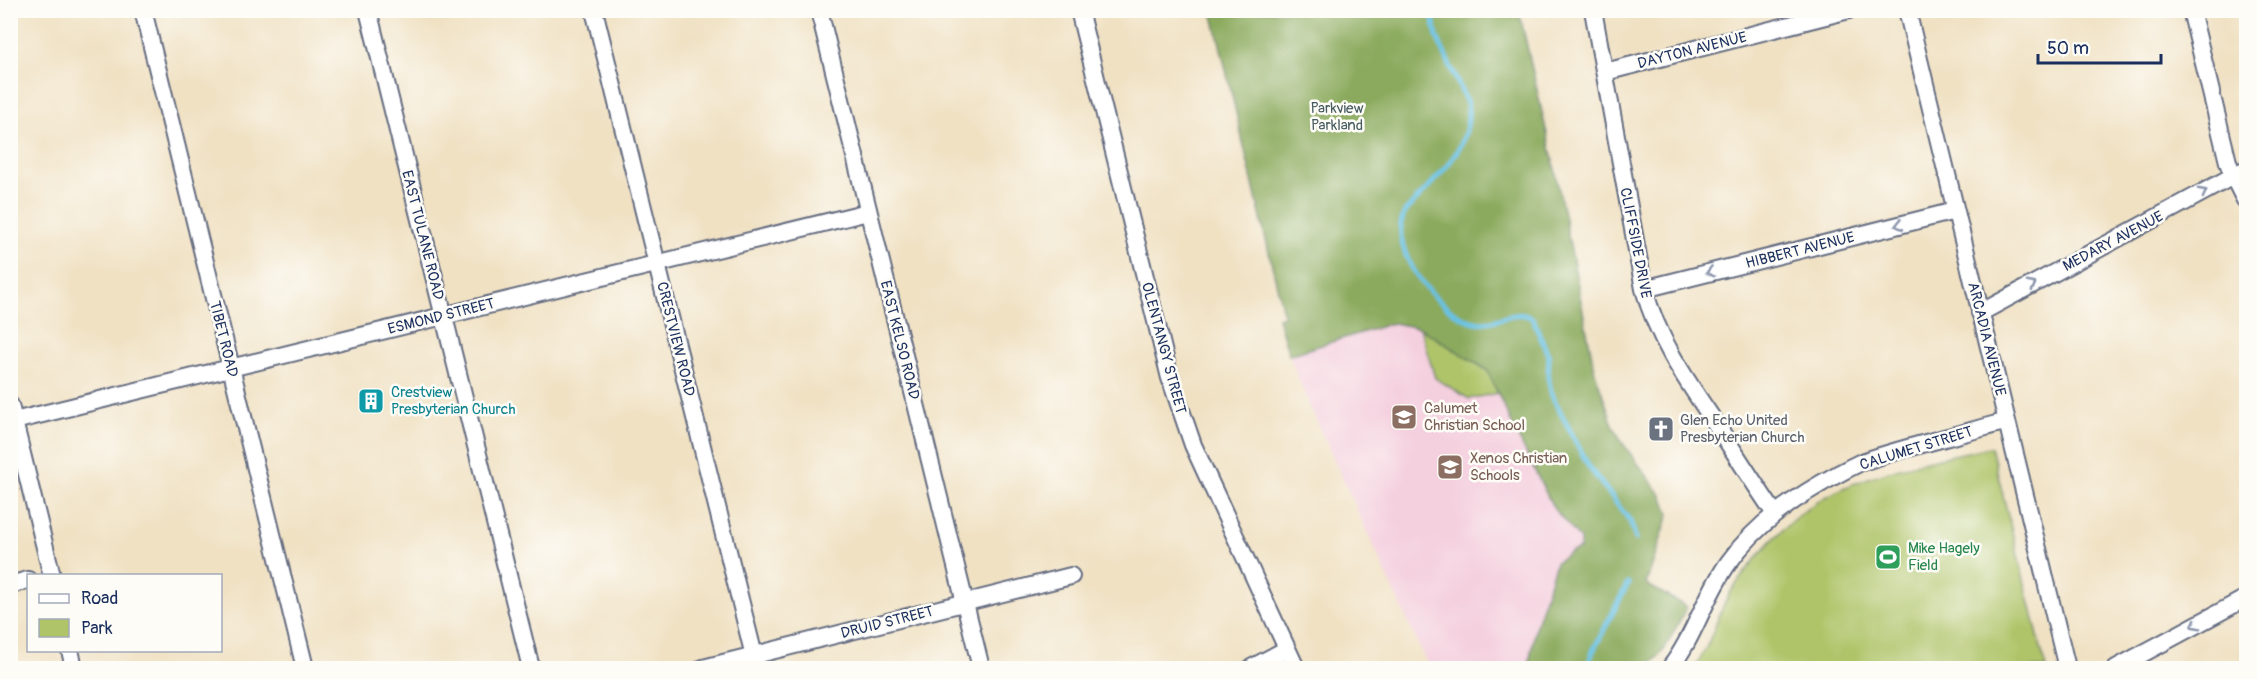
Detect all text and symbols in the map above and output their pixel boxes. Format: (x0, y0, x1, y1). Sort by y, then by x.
scale bar (2038, 27, 2161, 65)
street label: DAYTON AVENUE (1636, 28, 1749, 73)
text: 50 m (2047, 37, 2089, 60)
park label: Parkview Parkland (1310, 99, 1364, 135)
street label: EAST TULANE ROAD (397, 168, 448, 302)
street label: CLIFFSIDE DRIVE (1615, 186, 1656, 300)
one-way arrow (2197, 188, 2208, 199)
street label: MEDARY AVENUE (2060, 207, 2167, 276)
one-way arrow (1894, 218, 1904, 231)
street label: HIBBERT AVENUE (1744, 228, 1857, 273)
one-way arrow (1705, 265, 1715, 278)
street label: EAST KELSO ROAD (876, 279, 923, 402)
street label: CRESTVIEW ROAD (652, 280, 699, 398)
street label: OLENTANGY STREET (1137, 280, 1190, 416)
street label: ARCADIA AVENUE (1963, 280, 2010, 398)
one-way arrow (2025, 281, 2036, 292)
street label: ESMOND STREET (386, 294, 496, 339)
street label: TIBET ROAD (205, 299, 242, 379)
place label: Crestview Presbyterian Church (391, 383, 516, 419)
building icon: Crestview Presbyterian Church (356, 386, 386, 416)
place label: Calumet Christian School (1424, 399, 1525, 435)
school or university icon: Calumet Christian School (1389, 402, 1419, 432)
place label: Glen Echo United Presbyterian Church (1680, 411, 1805, 447)
church icon: Glen Echo United Presbyterian Church (1646, 414, 1676, 444)
street label: CALUMET STREET (1857, 422, 1975, 475)
place label: Xenos Christian Schools (1470, 449, 1567, 485)
school or university icon: Xenos Christian Schools (1435, 452, 1465, 482)
place label: Mike Hagely Field (1908, 539, 1980, 575)
sports icon: Mike Hagely Field (1873, 542, 1903, 572)
legend (27, 574, 222, 652)
text: Road (81, 587, 118, 610)
street label: DRUID STREET (839, 602, 935, 643)
text: Park (81, 617, 113, 640)
one-way arrow (2191, 618, 2201, 629)

